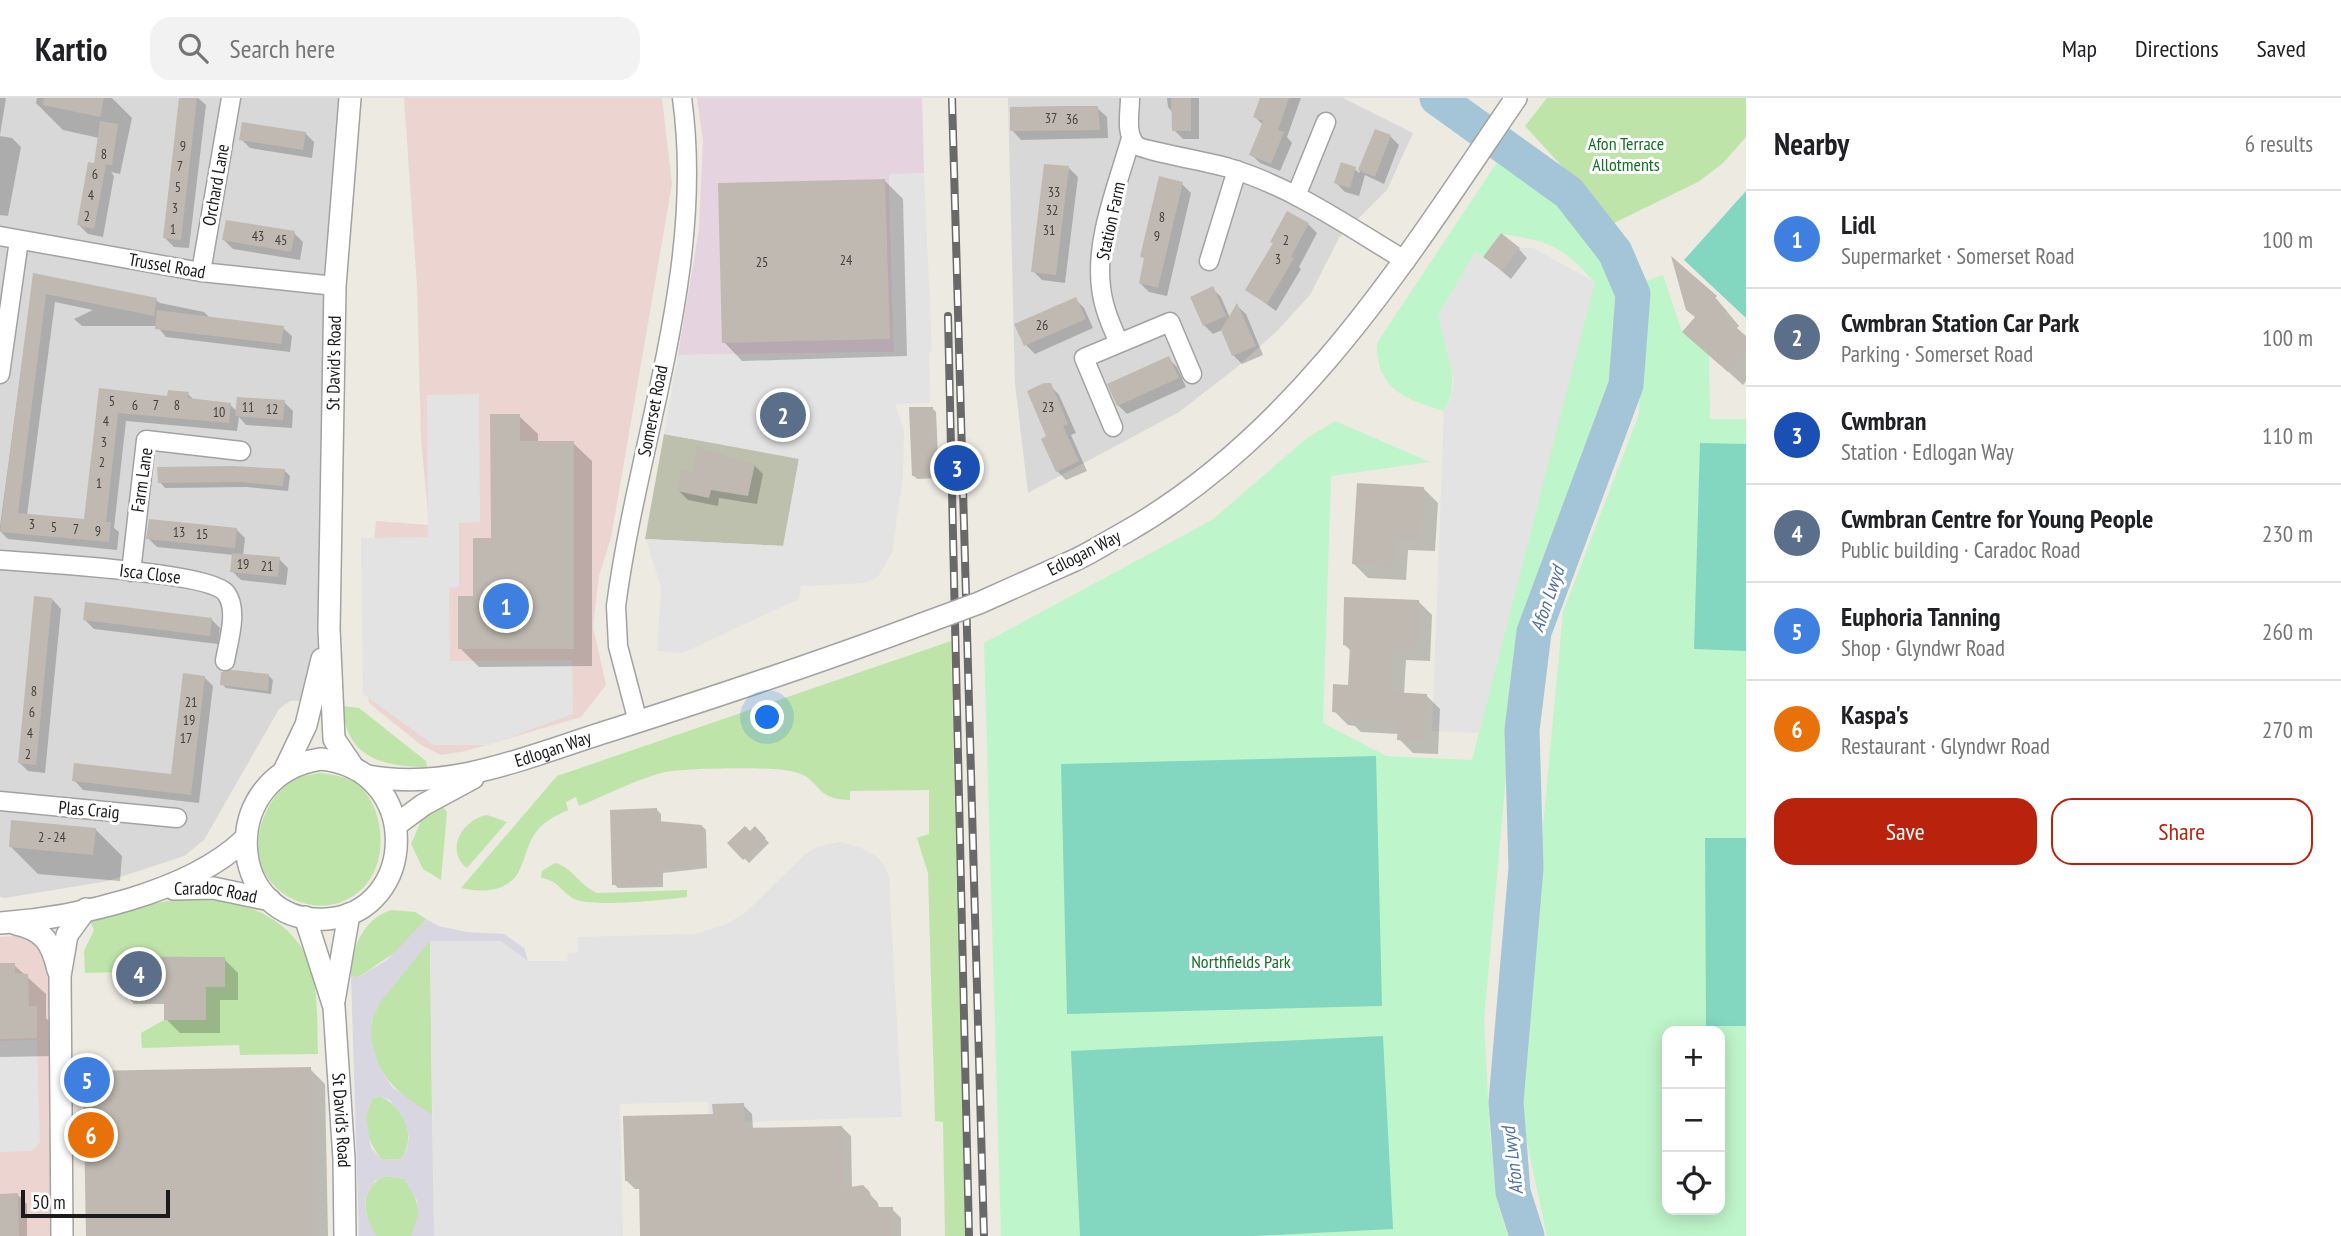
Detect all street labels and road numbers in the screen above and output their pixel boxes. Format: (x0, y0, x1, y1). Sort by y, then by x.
street label: Orchard Lane (197, 142, 234, 228)
street label: Station Farm (1091, 180, 1130, 262)
street label: Trussel Road (127, 247, 207, 284)
street label: St David's Road (321, 315, 346, 411)
street label: Somerset Road (632, 363, 673, 459)
street label: Farm Lane (126, 446, 157, 514)
street label: Edlogan Way (1043, 524, 1125, 581)
street label: Isca Close (118, 558, 182, 589)
street label: Edlogan Way (512, 725, 594, 772)
street label: Plas Craig (58, 795, 121, 824)
street label: Caradoc Road (174, 876, 259, 908)
street label: St David's Road (327, 1072, 356, 1168)

